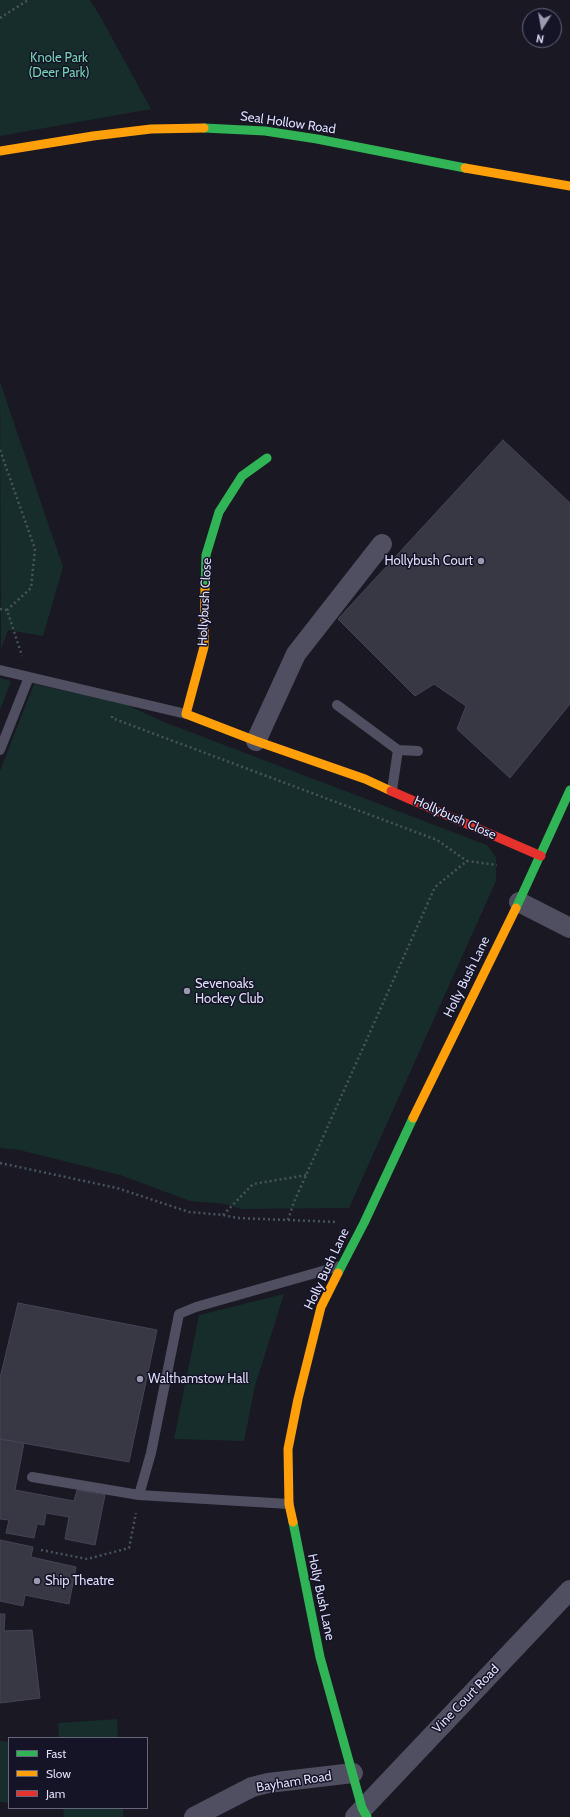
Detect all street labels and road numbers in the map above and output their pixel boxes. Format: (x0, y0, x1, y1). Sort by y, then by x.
street label: Seal Hollow Road (239, 109, 337, 137)
street label: Hollybush Close (195, 557, 215, 647)
street label: Hollybush Close (411, 793, 499, 843)
street label: Holly Bush Lane (441, 934, 493, 1020)
street label: Holly Bush Lane (301, 1226, 353, 1312)
street label: Holly Bush Lane (304, 1552, 338, 1642)
street label: Vine Court Road (429, 1661, 503, 1737)
street label: Bayham Road (255, 1768, 333, 1796)

